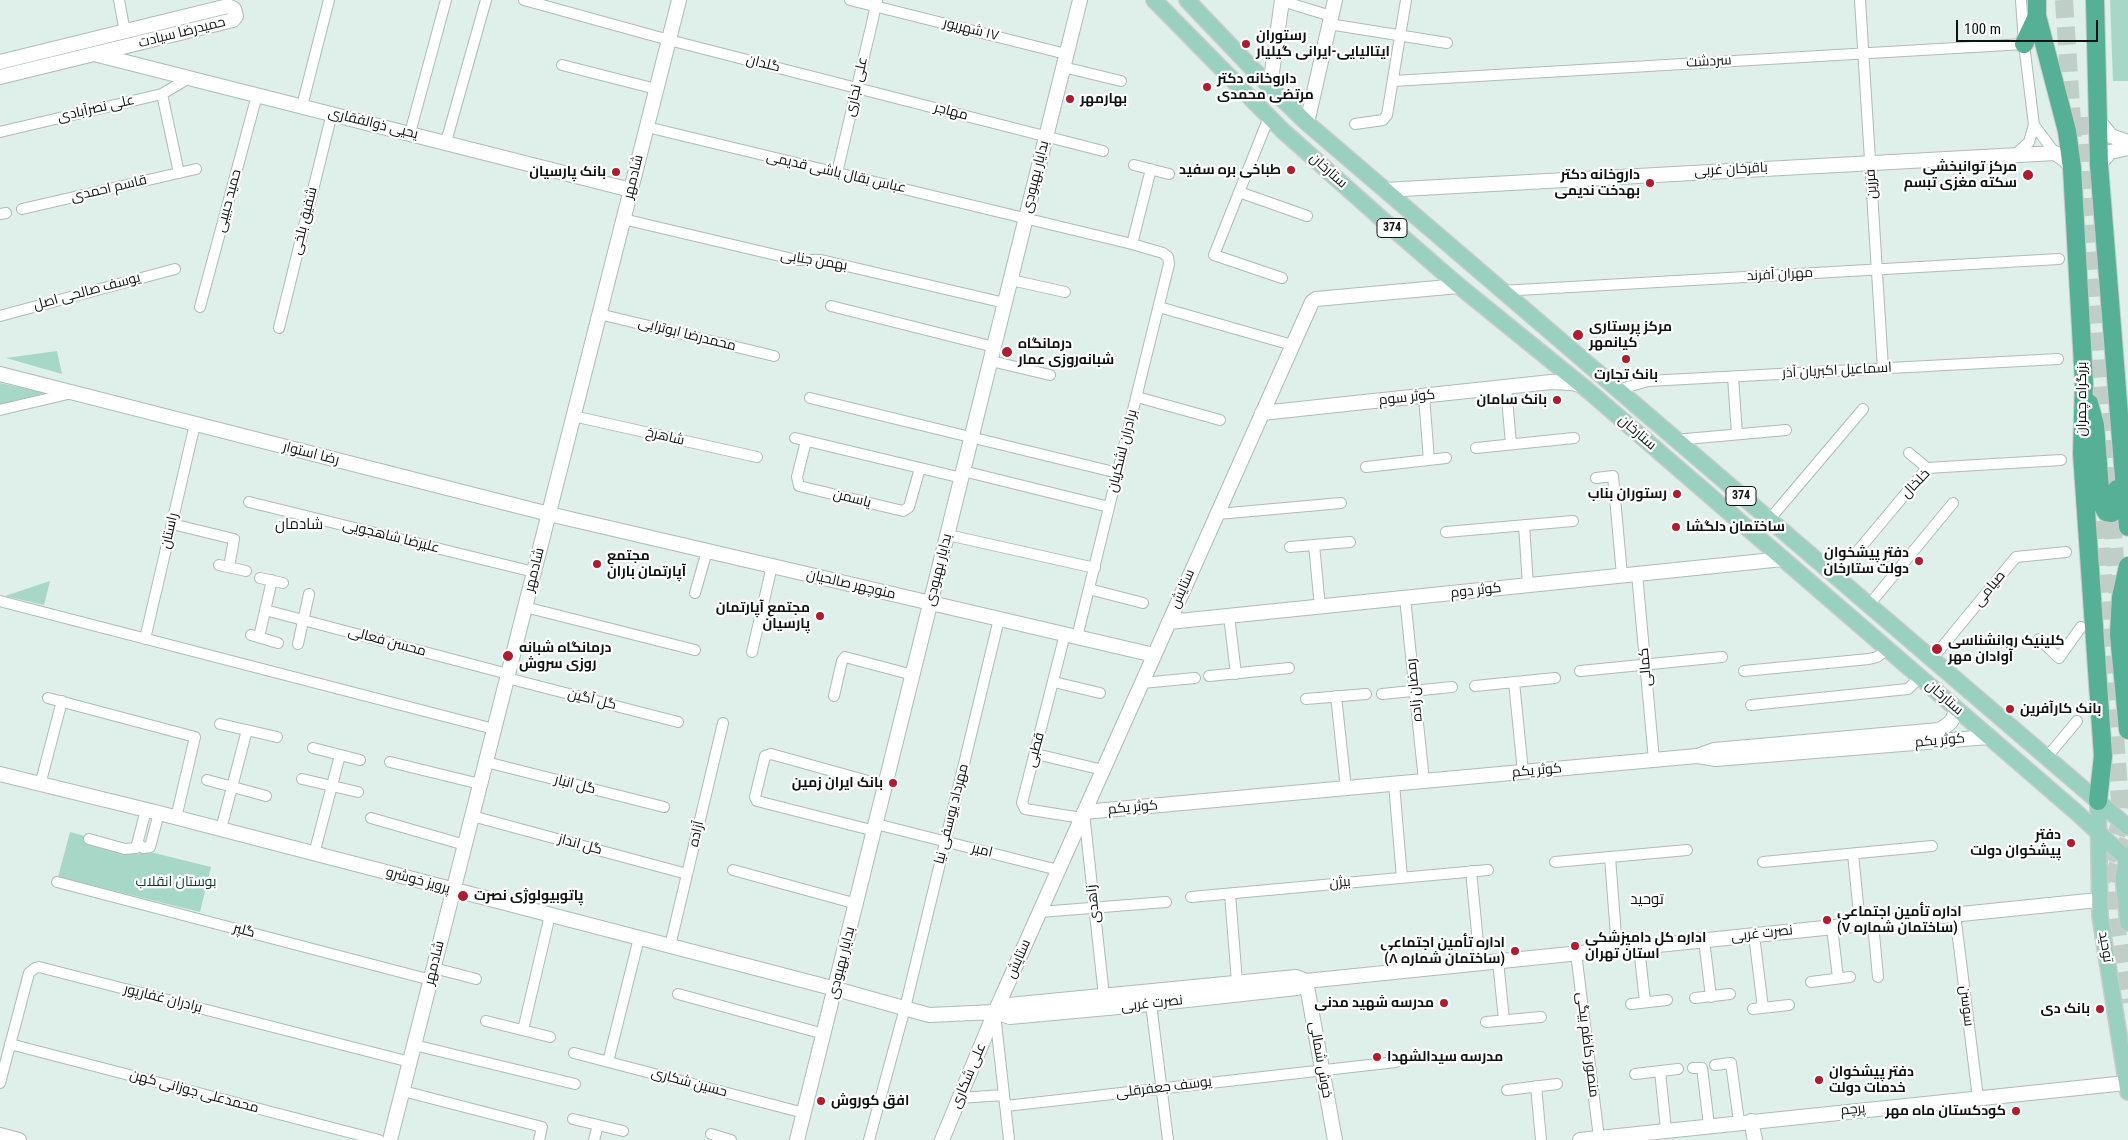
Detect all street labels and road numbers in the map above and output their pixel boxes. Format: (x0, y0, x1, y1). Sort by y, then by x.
street label: حمیدرضا سیادت (137, 14, 227, 52)
street label: ١٧ شهریور (941, 15, 1001, 45)
street label: گلدان (744, 52, 782, 76)
street label: سردشت (1686, 52, 1732, 72)
street label: علی نجاری (842, 56, 872, 118)
street label: علی نصرآبادی (56, 92, 136, 126)
street label: مهاجر (932, 99, 970, 125)
street label: یحیی ذوالفقاری (326, 105, 420, 143)
street label: بدایار بهبودی (1019, 139, 1053, 215)
street label: عباس بقال باشی قدیمی (765, 149, 907, 197)
street label: ستارخان (1306, 150, 1350, 192)
street label: شادمهر (620, 153, 648, 201)
street label: باقرخان غربی (1694, 160, 1768, 180)
street label: حمید حبیبی (213, 168, 245, 234)
street label: فرزین (1863, 168, 1881, 200)
street label: قاسم احمدی (69, 172, 149, 206)
street label: شفیق بلخی (288, 185, 322, 257)
road number: 374 (1377, 218, 1407, 238)
street label: بهمن جنابی (779, 247, 849, 275)
street label: مهران آفرند (1746, 265, 1814, 285)
street label: یوسف صالحی اصل (32, 270, 142, 314)
street label: محمدرضا ابوترابی (636, 315, 738, 355)
street label: اسماعیل اکبریان آذر (1782, 360, 1892, 382)
street label: بزرگراه چمران (2074, 362, 2090, 436)
street label: کوثر سوم (1378, 387, 1436, 409)
street label: برادران لشکریان (1105, 408, 1141, 494)
street label: ستارخان (1615, 412, 1659, 454)
street label: شاهرخ (644, 424, 686, 450)
street label: رضا استوار (281, 439, 341, 469)
street label: خلخال (1898, 466, 1934, 502)
street label: یاسمن (831, 486, 873, 512)
road number: 374 (1726, 486, 1756, 506)
street label: راستان (158, 511, 182, 551)
street label: علیرضا شاهجویی (341, 517, 441, 557)
street label: بدایار بهبودی (922, 532, 956, 608)
street label: شادمهر (521, 546, 549, 594)
street label: منوچهر صالحیان (805, 567, 897, 603)
street label: ستایش (1167, 567, 1199, 611)
street label: صیامی (1971, 568, 2009, 610)
street label: کوثر دوم (1450, 580, 1502, 602)
street label: محسن فعالی (346, 624, 428, 660)
street label: کمالی (1636, 647, 1656, 687)
street label: رمضان زاده (1403, 657, 1427, 723)
street label: ستارخان (1922, 677, 1966, 719)
street label: گل آگین (566, 686, 618, 714)
street label: کوثر یکم (1914, 730, 1966, 752)
street label: قطبی (1023, 731, 1049, 769)
street label: کوثر یکم (1511, 760, 1563, 782)
street label: مهرداد یوسفی نیا (931, 762, 973, 866)
street label: گل انبار (553, 772, 597, 798)
street label: کوثر یکم (1107, 797, 1159, 819)
street label: آزاده (686, 819, 708, 849)
street label: گل انداز (556, 831, 604, 859)
street label: امیر (970, 840, 994, 862)
street label: پرویز خوشرو (384, 864, 452, 898)
street label: بیژن (1329, 874, 1351, 892)
street label: زاهدی (1084, 884, 1104, 924)
street label: گلپر (231, 920, 257, 942)
street label: نصرت غربی (1730, 922, 1794, 946)
street label: بدایار بهبودی (825, 925, 859, 1001)
street label: توحید (2094, 930, 2116, 964)
street label: ستایش (1003, 937, 1035, 981)
street label: شادمهر (421, 939, 449, 987)
street label: برادران غفارپور (122, 981, 204, 1017)
street label: سوسن (1955, 985, 1977, 1027)
street label: منصور کاظم بیگی (1572, 991, 1602, 1099)
street label: نصرت غربی (1120, 992, 1184, 1016)
street label: خوش شمالی (1305, 1020, 1335, 1100)
street label: علی شکاری (948, 1041, 990, 1111)
street label: حسین شکاری (649, 1065, 729, 1101)
street label: محمدعلی جوزانی کهن (128, 1067, 260, 1117)
street label: یوسف جعفرقلی (1115, 1074, 1213, 1102)
street label: پرچم (1840, 1100, 1866, 1120)

